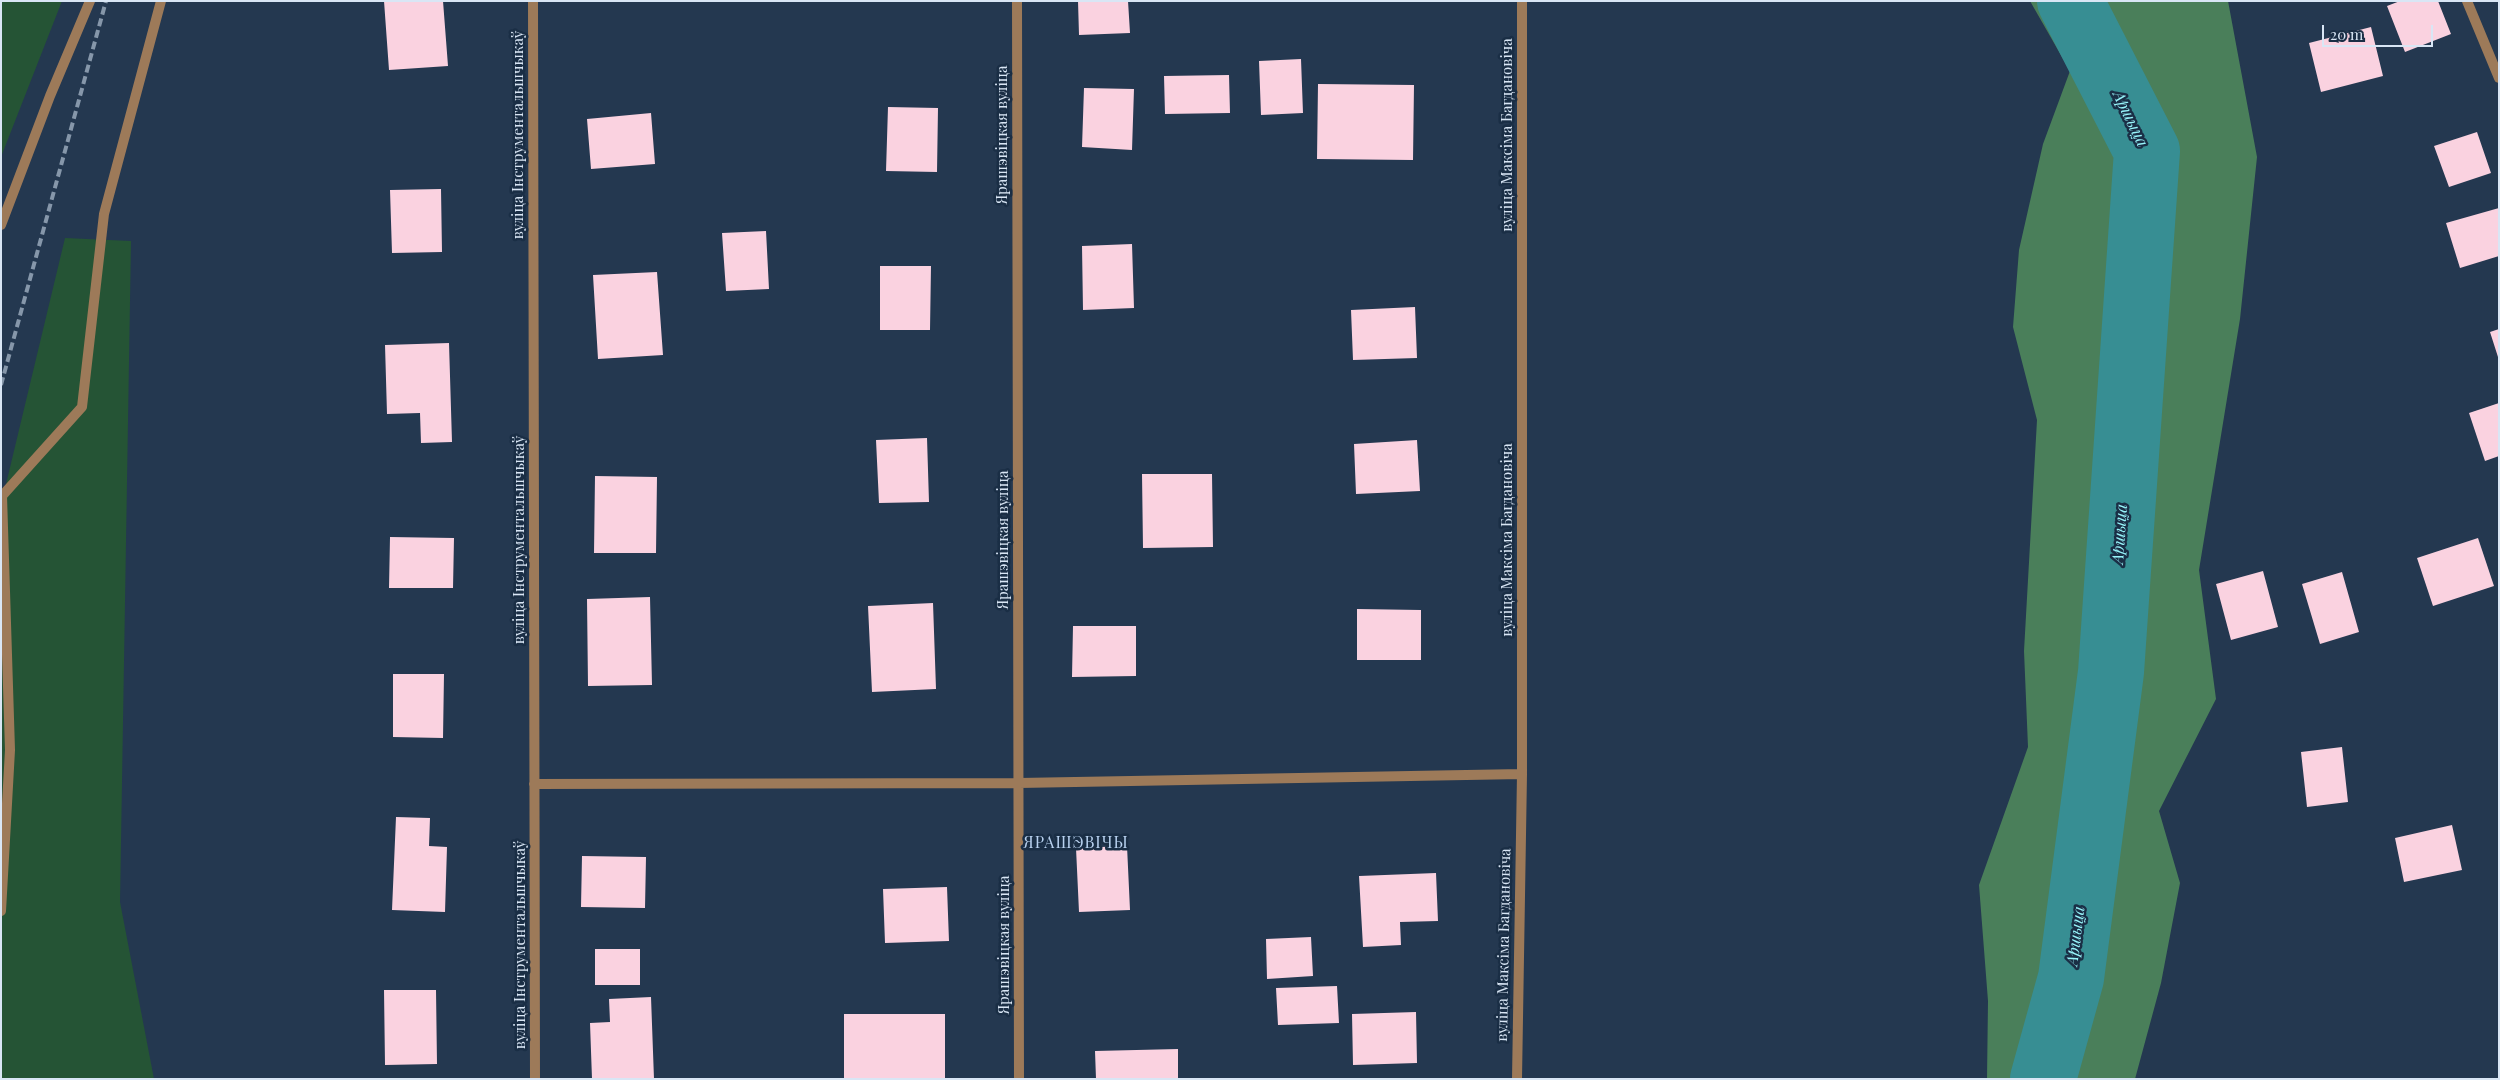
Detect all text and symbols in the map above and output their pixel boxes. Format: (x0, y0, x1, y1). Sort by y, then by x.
scale bar (2325, 15, 2436, 47)
text: 20 m (2330, 24, 2363, 44)
street label: вуліца Інструментальшчыкаў (509, 31, 527, 239)
street label: вуліца Максіма Багдановіча (1498, 38, 1516, 232)
street label: Ярашэвіцкая вуліца (993, 65, 1011, 205)
water label: Аршыца (2108, 88, 2152, 150)
street label: вуліца Інструментальшчыкаў (510, 436, 528, 644)
street label: вуліца Максіма Багдановіча (1498, 443, 1516, 637)
street label: Ярашэвіцкая вуліца (994, 470, 1012, 610)
water label: Аршыца (2108, 503, 2132, 565)
district label: ЯРАШЭВІЧЫ (1022, 833, 1130, 853)
street label: вуліца Інструментальшчыкаў (511, 841, 529, 1049)
street label: вуліца Максіма Багдановіча (1493, 848, 1515, 1042)
street label: Ярашэвіцкая вуліца (995, 875, 1013, 1015)
water label: Аршыца (2063, 905, 2089, 967)

